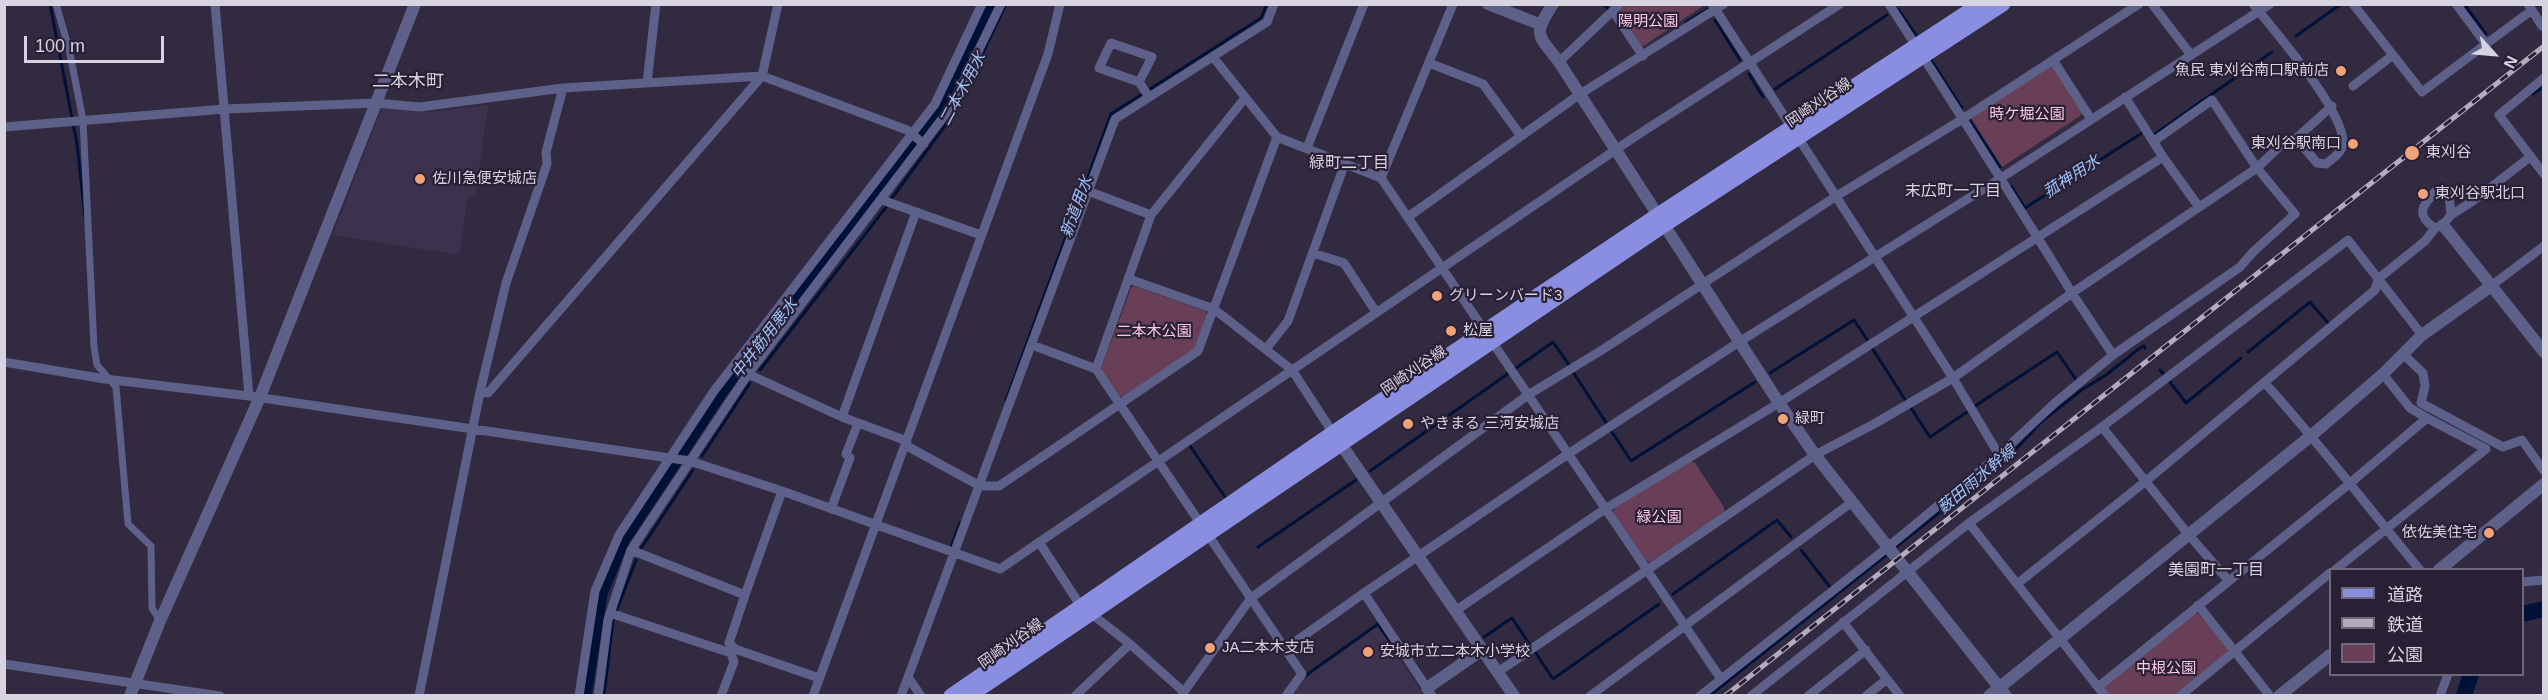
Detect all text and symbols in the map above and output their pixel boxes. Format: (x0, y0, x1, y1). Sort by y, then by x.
park label: 陽明公園 (1618, 13, 1678, 31)
scale bar (27, 24, 166, 62)
north arrow (2464, 24, 2524, 84)
text: 100 m (35, 36, 85, 56)
water label: 二本木用水 (936, 49, 990, 129)
text: N (2500, 53, 2521, 71)
place label: 魚民 東刈谷南口駅前店 (2175, 62, 2329, 80)
marker: 魚民 東刈谷南口駅前店 (2334, 64, 2348, 78)
district label: 二本木町 (372, 71, 444, 93)
street label: 岡崎刈谷線 (1783, 75, 1855, 131)
park label: 時ケ堀公園 (1990, 106, 2064, 124)
place label: 東刈谷駅南口 (2251, 135, 2341, 153)
marker: 東刈谷駅南口 (2346, 137, 2360, 151)
marker: 東刈谷 (2403, 144, 2421, 162)
place label: 東刈谷 (2426, 144, 2471, 162)
water label: 菰神用水 (2040, 152, 2104, 202)
district label: 緑町二丁目 (1309, 154, 1389, 174)
place label: 佐川急便安城店 (432, 170, 537, 188)
marker: 佐川急便安城店 (413, 172, 427, 186)
water label: 新道用水 (1057, 174, 1097, 240)
district label: 末広町一丁目 (1905, 182, 2001, 202)
place label: 東刈谷駅北口 (2435, 185, 2525, 203)
marker: 東刈谷駅北口 (2416, 187, 2430, 201)
place label: グリーンバード3 (1449, 287, 1562, 305)
marker: グリーンバード3 (1430, 289, 1444, 303)
water label: 中井筋用悪水 (728, 295, 802, 383)
place label: 松屋 (1463, 322, 1493, 340)
park label: 二本木公園 (1117, 323, 1191, 341)
marker: 松屋 (1444, 324, 1458, 338)
street label: 岡崎刈谷線 (1378, 343, 1450, 399)
place label: 緑町 (1795, 410, 1825, 428)
marker: 緑町 (1776, 412, 1790, 426)
place label: やきまる 三河安城店 (1420, 415, 1559, 433)
marker: やきまる 三河安城店 (1401, 417, 1415, 431)
water label: 薮田雨水幹線 (1934, 442, 2020, 518)
park label: 緑公園 (1637, 509, 1681, 527)
place label: 依佐美住宅 (2402, 524, 2477, 542)
marker: 依佐美住宅 (2482, 526, 2496, 540)
district label: 美園町一丁目 (2168, 561, 2264, 581)
legend (2329, 568, 2524, 676)
text: 道路 (2387, 585, 2423, 605)
street label: 岡崎刈谷線 (975, 615, 1047, 673)
text: 鉄道 (2387, 615, 2423, 635)
place label: JA二本木支店 (1222, 639, 1315, 657)
marker: JA二本木支店 (1203, 641, 1217, 655)
place label: 安城市立二本木小学校 (1380, 643, 1530, 661)
marker: 安城市立二本木小学校 (1361, 645, 1375, 659)
text: 公園 (2387, 645, 2423, 665)
park label: 中根公園 (2136, 660, 2196, 678)

